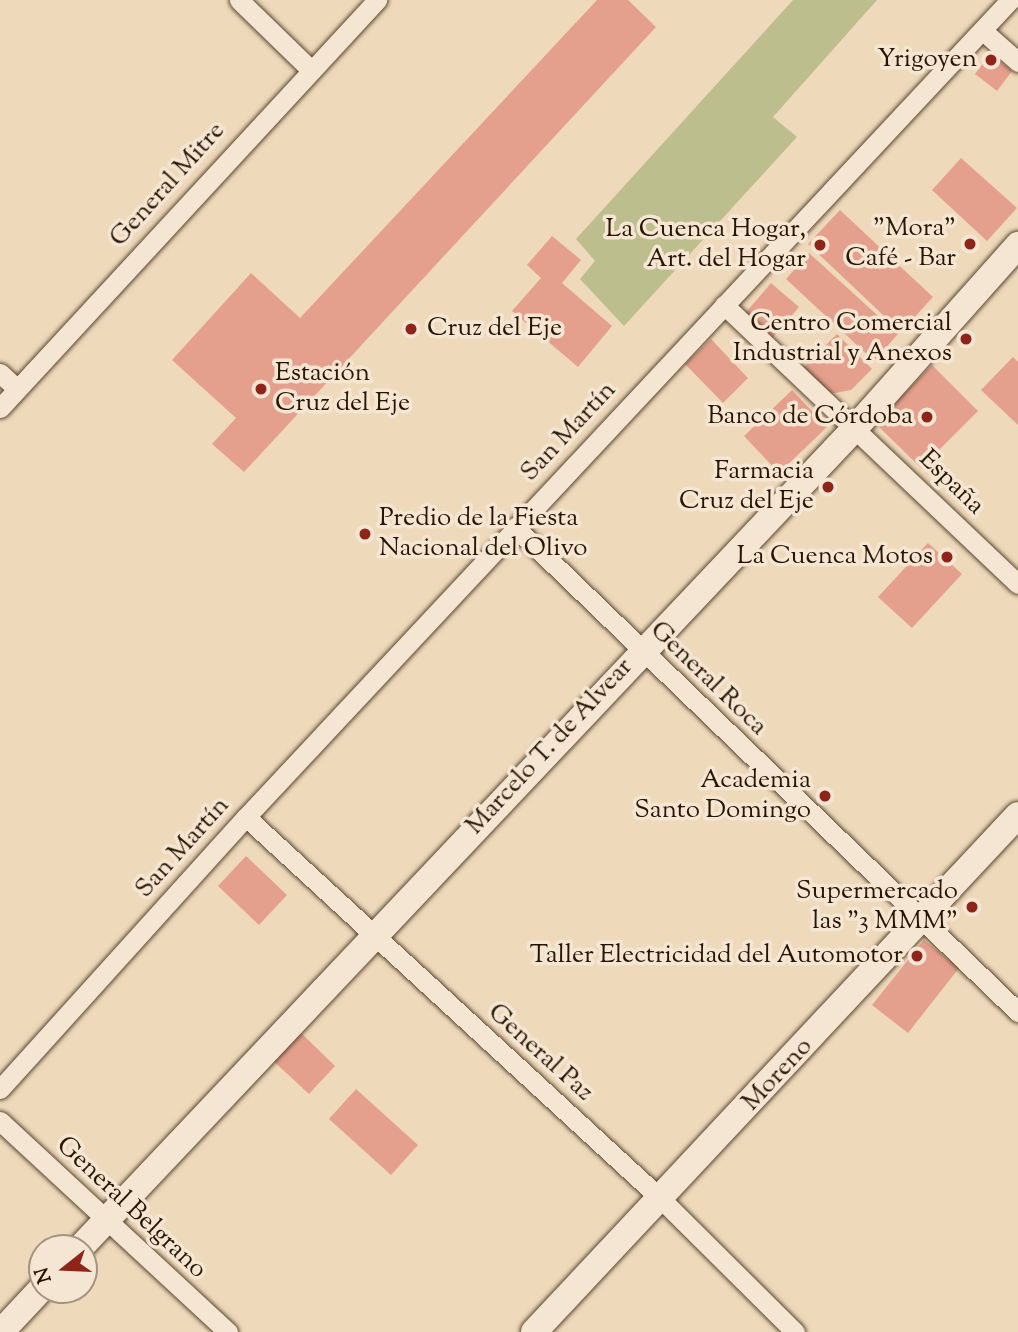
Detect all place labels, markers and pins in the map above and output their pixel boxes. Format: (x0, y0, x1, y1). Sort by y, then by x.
place label: Yrigoyen (877, 44, 977, 76)
marker: Yrigoyen (983, 52, 999, 68)
place label: "Mora" Café - Bar (845, 213, 956, 274)
place label: La Cuenca Hogar, Art. del Hogar (606, 214, 806, 276)
marker: "Mora" Café - Bar (962, 236, 978, 252)
marker: La Cuenca Hogar, Art. del Hogar (812, 237, 828, 253)
place label: Centro Comercial Industrial y Anexos (733, 308, 952, 370)
place label: Cruz del Eje (427, 313, 562, 345)
marker: Cruz del Eje (401, 319, 421, 339)
marker: Centro Comercial Industrial y Anexos (958, 331, 974, 347)
place label: Estación Cruz del Eje (275, 358, 410, 420)
marker: Estación Cruz del Eje (253, 381, 269, 397)
place label: Banco de Córdoba (707, 401, 913, 433)
marker: Banco de Córdoba (919, 409, 935, 425)
place label: Farmacia Cruz del Eje (679, 456, 814, 518)
marker: Farmacia Cruz del Eje (820, 479, 836, 495)
place label: Predio de la Fiesta Nacional del Olivo (379, 503, 588, 564)
marker: Predio de la Fiesta Nacional del Olivo (357, 526, 373, 542)
place label: La Cuenca Motos (737, 541, 933, 573)
marker: La Cuenca Motos (939, 549, 955, 565)
place label: Academia Santo Domingo (634, 765, 811, 826)
marker: Academia Santo Domingo (817, 788, 833, 804)
place label: Supermercado las "3 MMM" (796, 876, 958, 938)
marker: Supermercado las "3 MMM" (964, 899, 980, 915)
place label: Taller Electricidad del Automotor (530, 940, 903, 972)
marker: Taller Electricidad del Automotor (909, 948, 925, 964)

